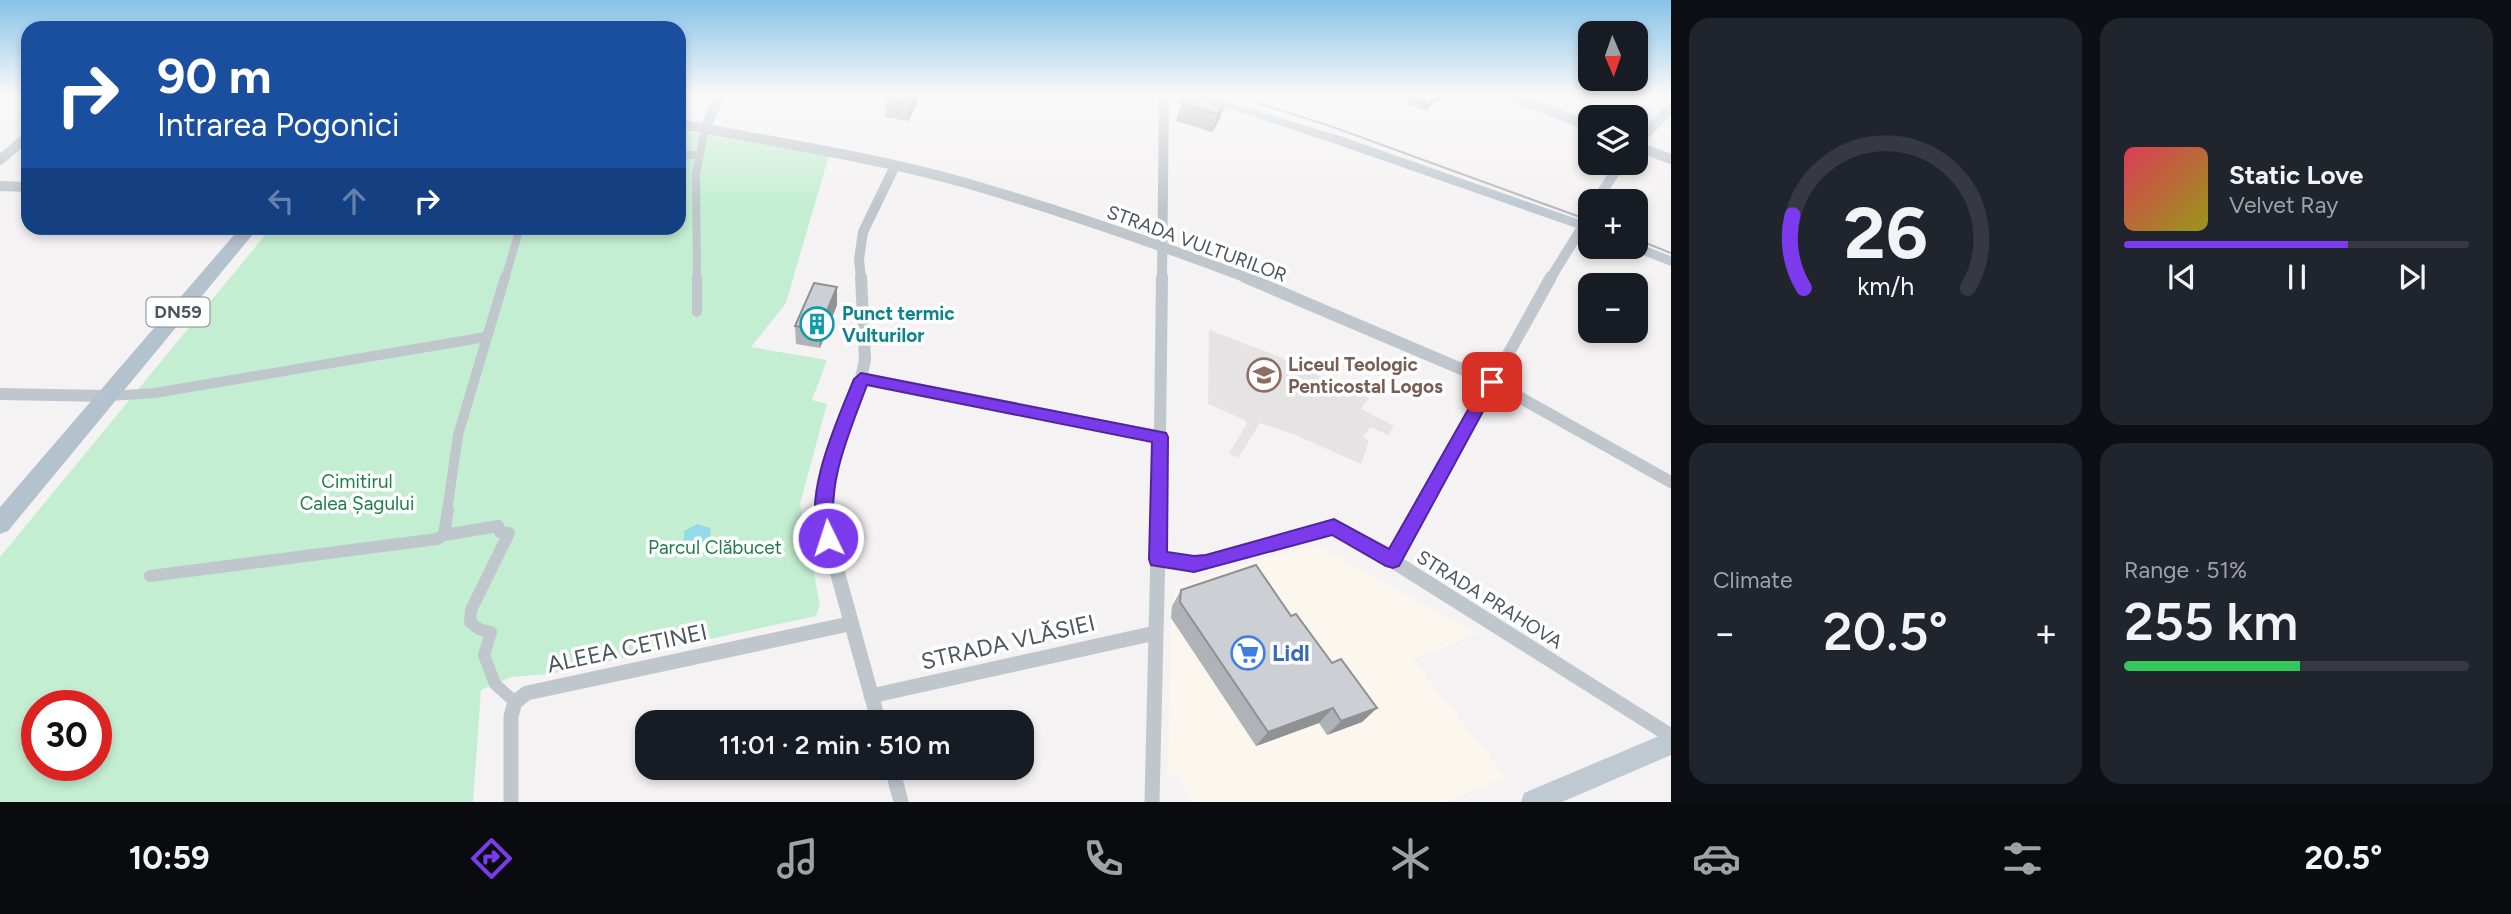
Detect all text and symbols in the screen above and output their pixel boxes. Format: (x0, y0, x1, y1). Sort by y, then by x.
north arrow (1578, 21, 1648, 91)
map controls (1578, 21, 1648, 343)
text: 90 m (157, 46, 272, 105)
icon: right (42, 49, 133, 140)
button: layers (1578, 105, 1648, 175)
text: Intrarea Pogonici (157, 106, 399, 144)
text: Static Love (2229, 159, 2363, 191)
icon: left (262, 182, 300, 220)
icon: ahead (335, 182, 373, 220)
icon: right (408, 182, 446, 220)
button: + (1578, 189, 1648, 259)
text: 26 (1843, 189, 1928, 276)
text: Velvet Ray (2229, 191, 2338, 219)
street label: STRADA VULTURILOR (1104, 200, 1290, 287)
icon: previous (2163, 258, 2201, 296)
icon: pause (2278, 258, 2316, 296)
icon: next (2393, 258, 2431, 296)
text: km/h (1857, 271, 1914, 301)
button: − (1578, 273, 1648, 343)
road number: DN59 (146, 298, 210, 326)
place label: Punct termic Vulturilor (842, 302, 955, 347)
building icon: Punct termic Vulturilor (798, 305, 836, 343)
pin (1462, 352, 1522, 412)
place label: Liceul Teologic Penticostal Logos (1288, 353, 1443, 398)
school or university icon: Liceul Teologic Penticostal Logos (1245, 356, 1283, 394)
icon: arrive (1473, 363, 1511, 401)
park label: Cimitirul Calea Șagului (300, 470, 414, 515)
position arrow (791, 501, 865, 575)
park label: Parcul Clăbucet (648, 536, 782, 559)
street label: STRADA PRAHOVA (1413, 545, 1567, 654)
text: Range · 51% (2124, 556, 2247, 584)
text: Climate (1713, 566, 1792, 594)
text: 255 km (2124, 591, 2298, 653)
text: 20.5° (1823, 601, 1948, 663)
street label: STRADA VLĂSIEI (918, 608, 1098, 676)
text: − (1713, 610, 1737, 656)
text: + (2034, 610, 2058, 656)
street label: ALEEA CETINEI (544, 617, 710, 679)
supermarket icon: Lidl (1229, 634, 1267, 672)
place label: Lidl (1272, 639, 1310, 667)
speed limit sign: 30 (21, 690, 112, 781)
text: 11:01 · 2 min · 510 m (719, 729, 950, 761)
icon: directions (467, 834, 516, 883)
icon: music (773, 834, 822, 883)
icon: phone (1079, 834, 1128, 883)
icon: climate (1386, 834, 1435, 883)
icon: car (1692, 834, 1741, 883)
icon: filters (1998, 834, 2047, 883)
text: 10:59 (129, 839, 210, 877)
text: 20.5° (2304, 839, 2382, 877)

